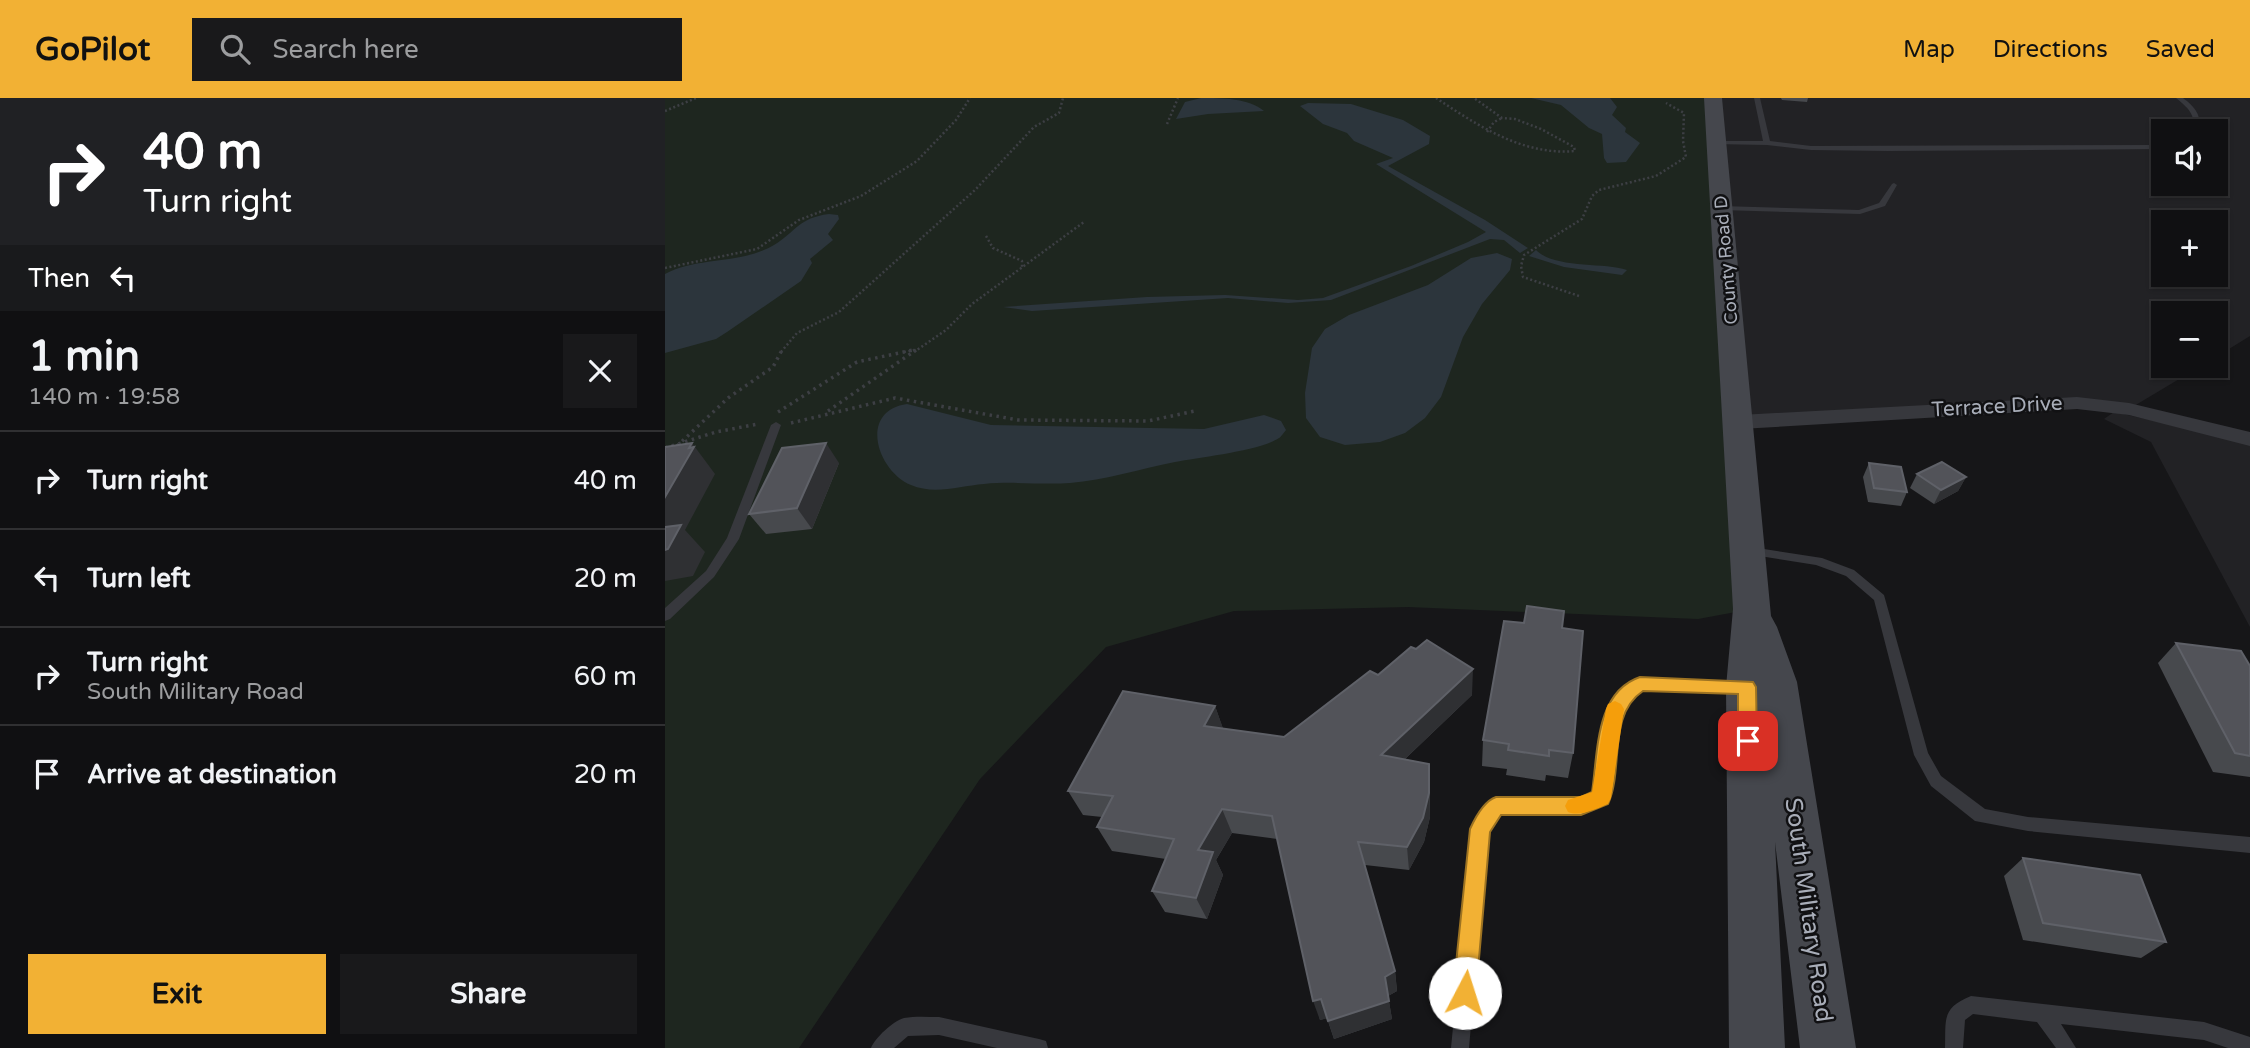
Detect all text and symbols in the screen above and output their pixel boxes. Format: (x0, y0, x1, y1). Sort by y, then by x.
search box (192, 18, 682, 81)
text: GoPilot (35, 30, 150, 69)
icon: search (216, 30, 254, 68)
text: Search here (272, 34, 419, 65)
text: Map (1903, 35, 1955, 64)
text: Directions (1993, 35, 2108, 64)
text: Saved (2146, 35, 2215, 64)
map controls (2151, 119, 2228, 378)
button: sound (2151, 119, 2228, 196)
text: 40 m (143, 123, 262, 182)
icon: right (28, 126, 119, 217)
text: Turn right (143, 183, 292, 221)
street label: County Road D (1709, 195, 1743, 325)
button: + (2151, 210, 2228, 287)
icon: left (104, 259, 142, 297)
text: Then (28, 263, 90, 294)
button: − (2151, 301, 2228, 378)
text: 1 min (28, 331, 140, 382)
button: close (563, 334, 637, 408)
text: 140 m · 19:58 (28, 383, 180, 411)
street label: Terrace Drive (1931, 391, 2063, 422)
icon: right (28, 461, 66, 499)
text: Turn right (87, 465, 208, 496)
text: 40 m (574, 465, 637, 496)
icon: left (28, 559, 66, 597)
text: Turn left (87, 563, 190, 594)
text: 20 m (574, 563, 637, 594)
text: Turn right (87, 647, 208, 678)
icon: right (28, 657, 66, 695)
text: 60 m (574, 661, 637, 692)
text: South Military Road (87, 678, 304, 706)
pin (1718, 711, 1778, 771)
icon: arrive (1729, 722, 1767, 760)
icon: arrive (28, 755, 66, 793)
text: Arrive at destination (87, 759, 337, 790)
text: 20 m (574, 759, 637, 790)
street label: South Military Road (1778, 796, 1839, 1024)
button: Exit (28, 954, 326, 1034)
button: Share (340, 954, 637, 1034)
position arrow (1428, 956, 1502, 1030)

